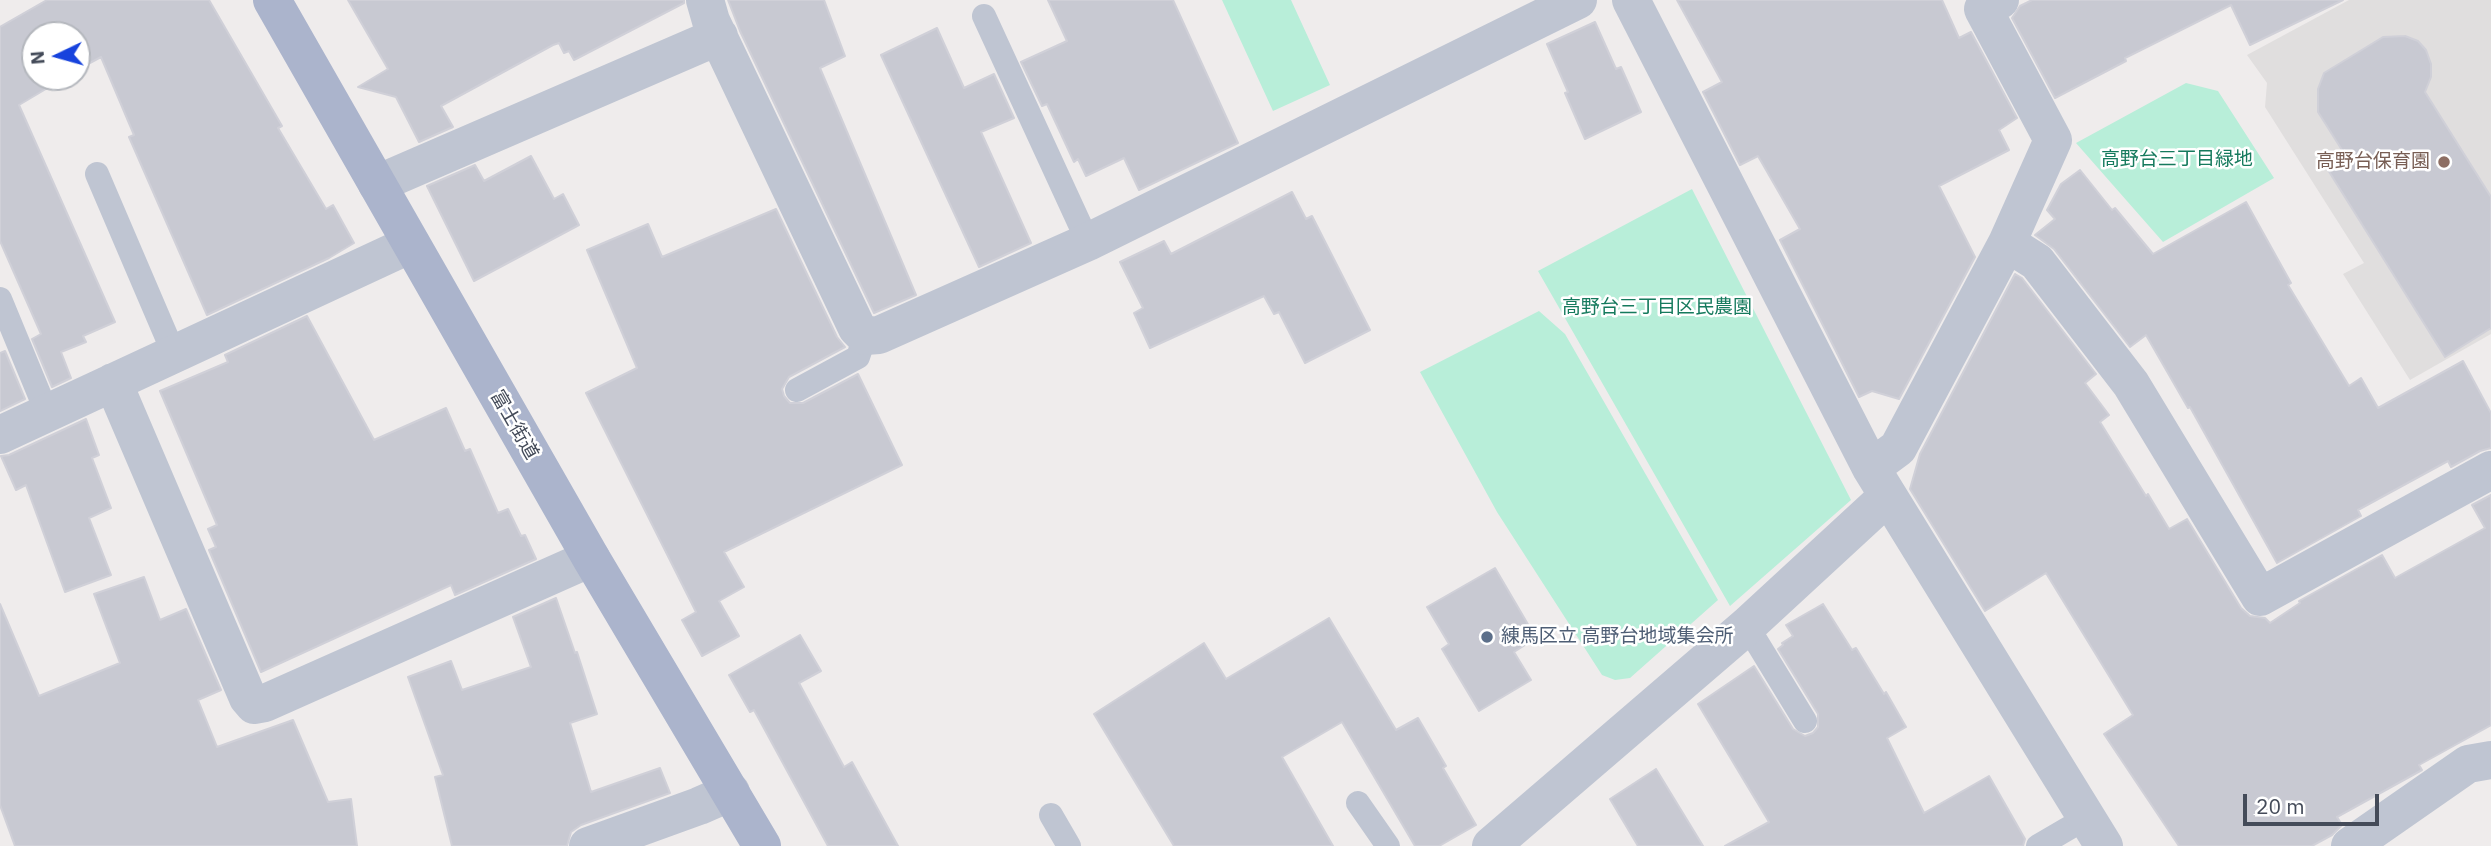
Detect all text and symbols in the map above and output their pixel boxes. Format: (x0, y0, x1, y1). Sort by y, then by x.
north arrow (21, 21, 91, 91)
text: N (25, 50, 50, 66)
park label: 高野台三丁目緑地 (2101, 149, 2253, 171)
place label: 高野台保育園 (2316, 151, 2430, 173)
marker: 高野台保育園 (2436, 154, 2452, 170)
park label: 高野台三丁目区民農園 (1562, 297, 1752, 319)
street label: 富士街道 (485, 386, 543, 464)
place label: 練馬区立 高野台地域集会所 (1501, 626, 1733, 648)
marker: 練馬区立 高野台地域集会所 (1479, 629, 1495, 645)
scale bar (2246, 780, 2382, 824)
text: 20 m (2256, 792, 2305, 820)

